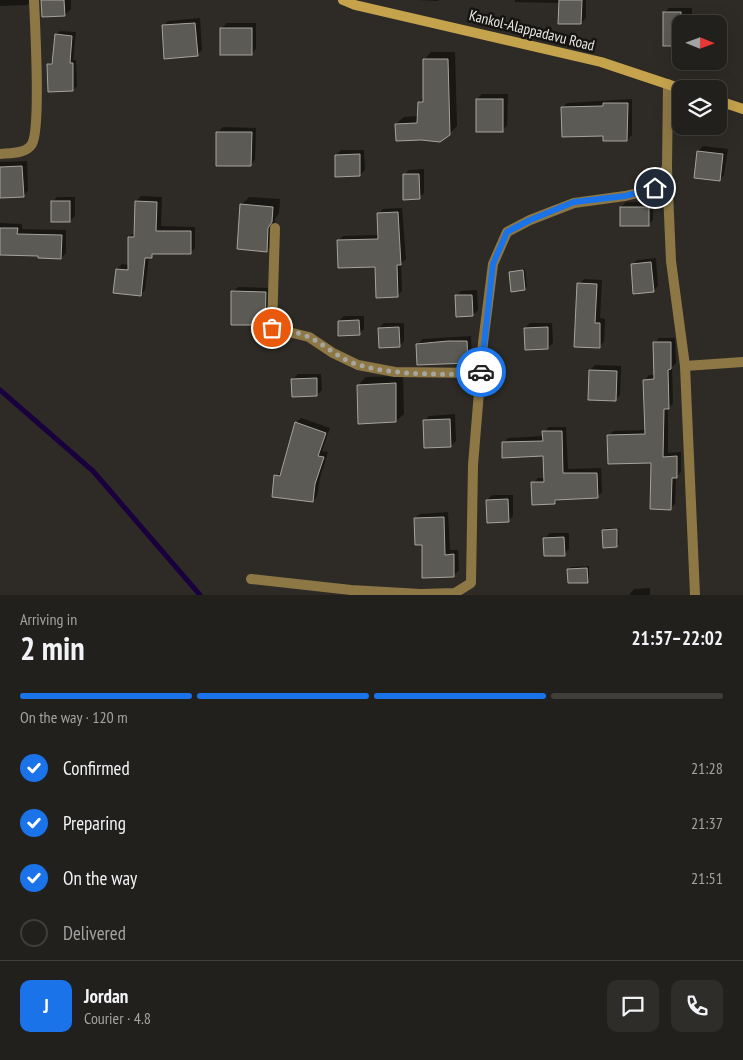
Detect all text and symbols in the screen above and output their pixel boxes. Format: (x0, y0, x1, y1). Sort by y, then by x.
street label: Kankol-Alappadavu Road (467, 5, 597, 55)
north arrow (672, 15, 728, 70)
map controls (672, 15, 727, 135)
button: layers (672, 80, 727, 135)
pin (634, 167, 676, 209)
icon: home (641, 174, 669, 202)
pin (251, 307, 293, 349)
icon: bag (258, 314, 286, 342)
courier (456, 347, 506, 397)
icon: car (467, 358, 495, 386)
text: Arriving in (20, 609, 77, 629)
text: 21:57–22:02 (631, 626, 723, 650)
text: 2 min (20, 627, 85, 669)
text: On the way · 120 m (20, 707, 128, 727)
icon: check (20, 754, 48, 782)
text: Confirmed (63, 756, 130, 780)
text: 21:28 (691, 758, 723, 778)
icon: check (20, 809, 48, 837)
text: Preparing (63, 811, 126, 835)
text: 21:37 (691, 813, 723, 833)
icon: check (20, 864, 48, 892)
text: On the way (63, 866, 137, 890)
text: 21:51 (691, 868, 723, 888)
text: Delivered (63, 921, 126, 945)
button: chat (607, 980, 659, 1032)
button: phone (671, 980, 723, 1032)
text: Jordan (84, 984, 128, 1008)
text: J (43, 994, 49, 1018)
text: Courier · 4.8 (84, 1008, 151, 1028)

